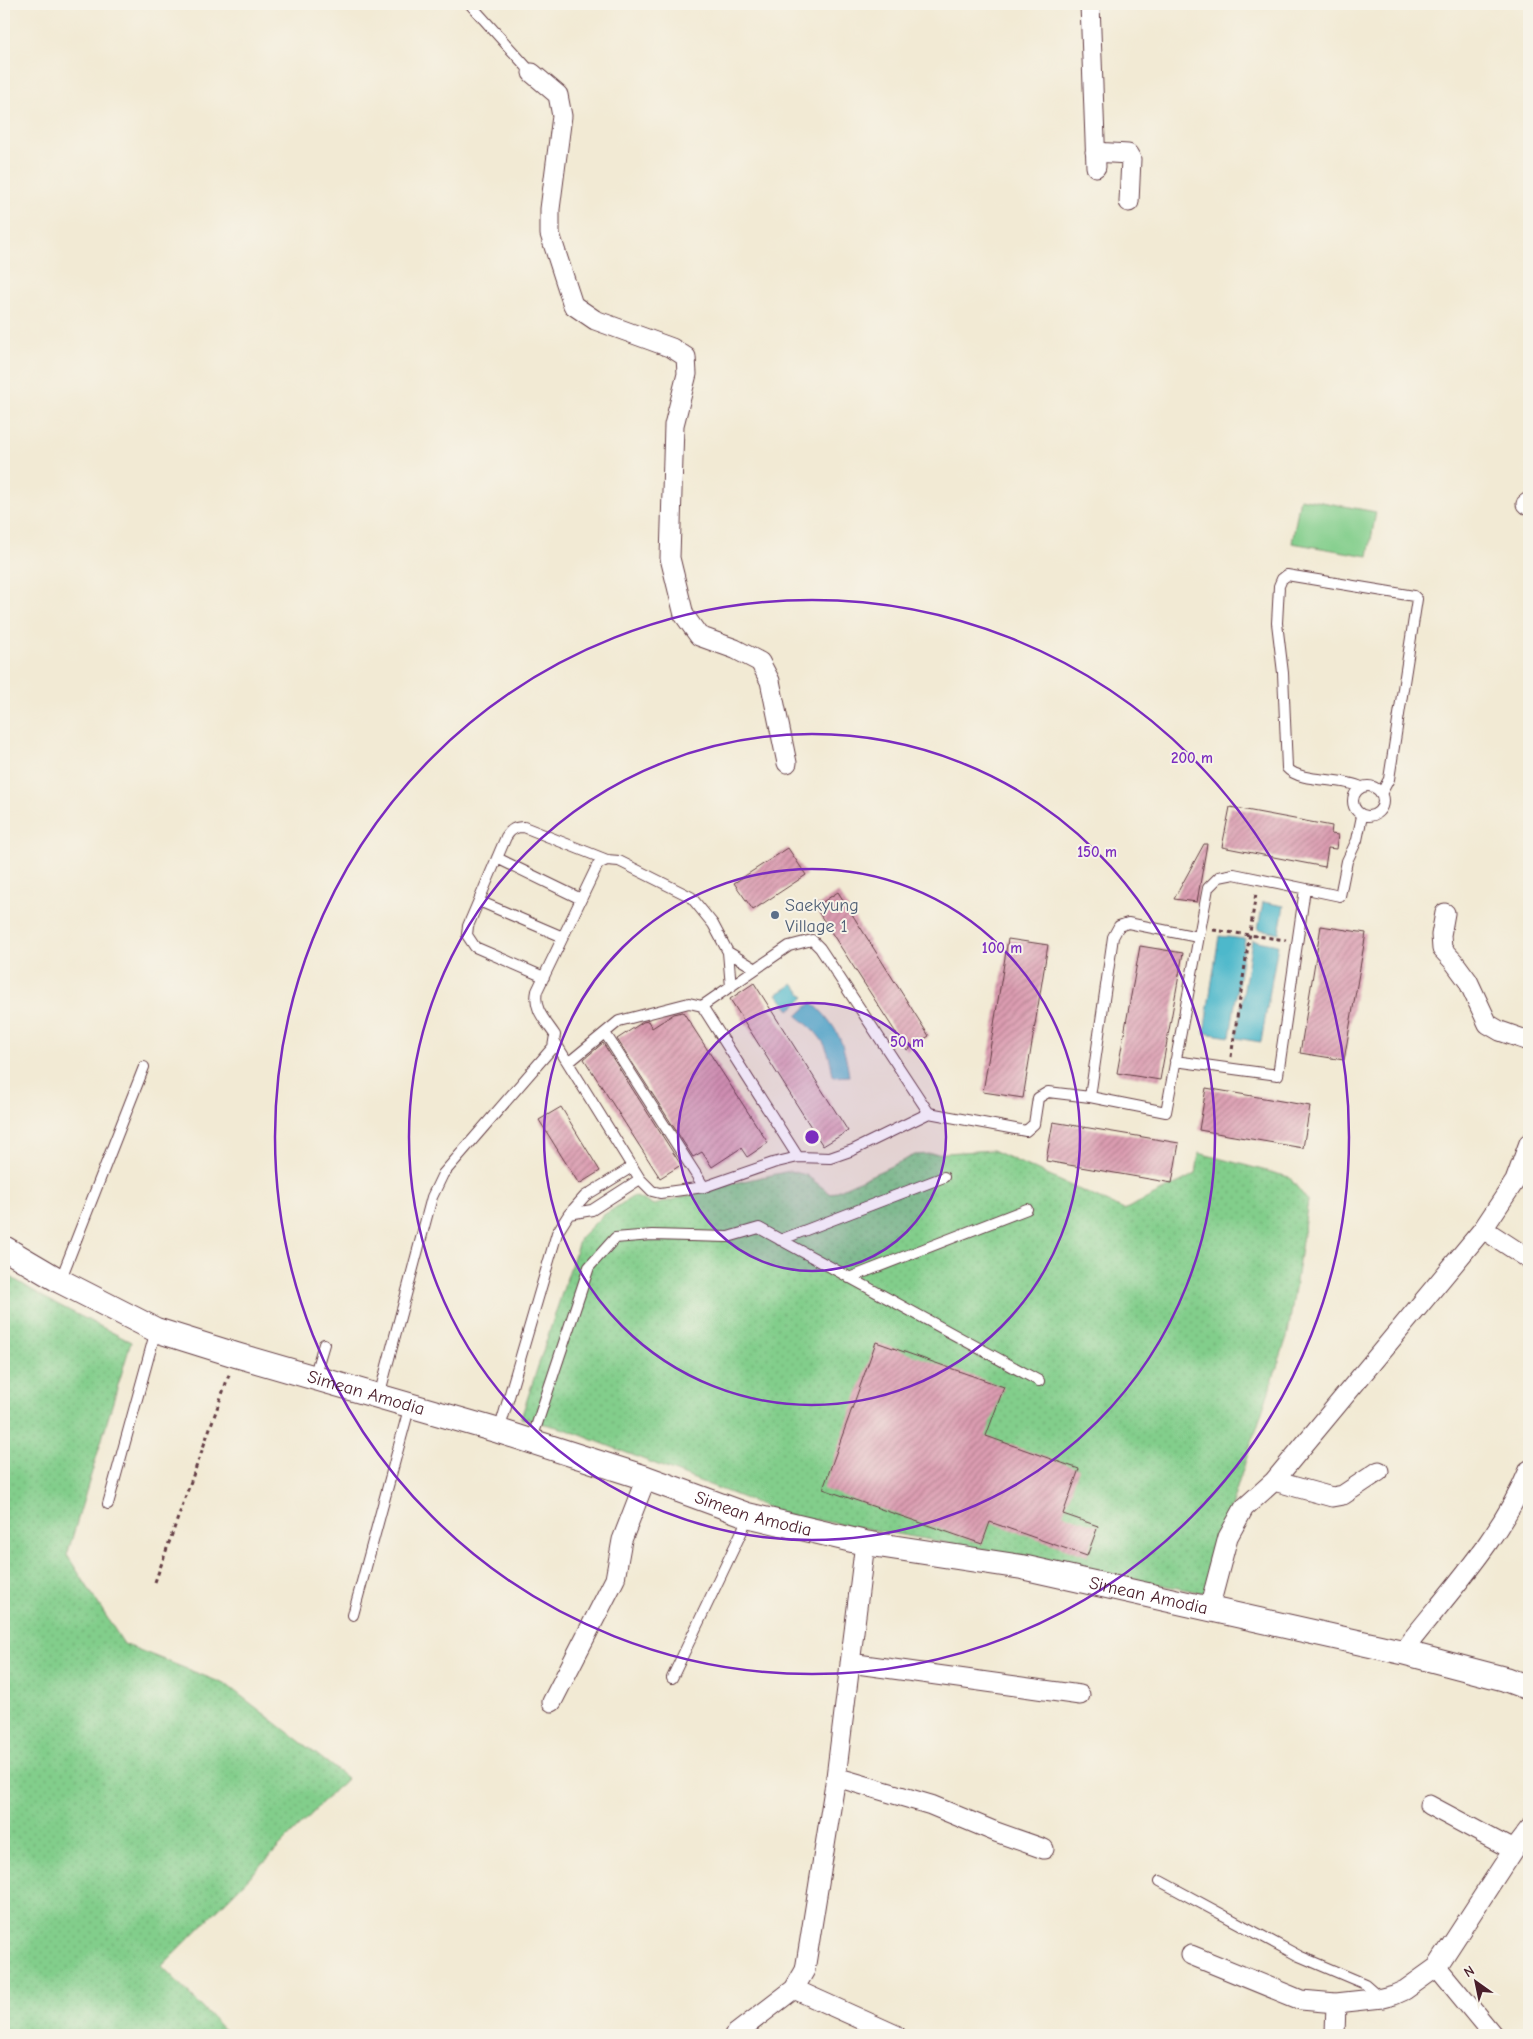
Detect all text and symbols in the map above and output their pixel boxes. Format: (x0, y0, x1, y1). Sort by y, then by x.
text: 200 m (1171, 749, 1213, 767)
text: 150 m (1077, 843, 1117, 861)
place label: Saekyung Village 1 (785, 895, 859, 937)
marker: Saekyung Village 1 (769, 909, 781, 921)
text: 100 m (982, 939, 1022, 957)
text: 50 m (890, 1033, 924, 1051)
centre of rings (803, 1128, 821, 1146)
street label: Simean Amodia (305, 1366, 427, 1420)
street label: Simean Amodia (692, 1487, 814, 1541)
street label: Simean Amodia (1087, 1572, 1210, 1619)
north arrow (1450, 1956, 1500, 2006)
text: N (1461, 1962, 1478, 1981)

